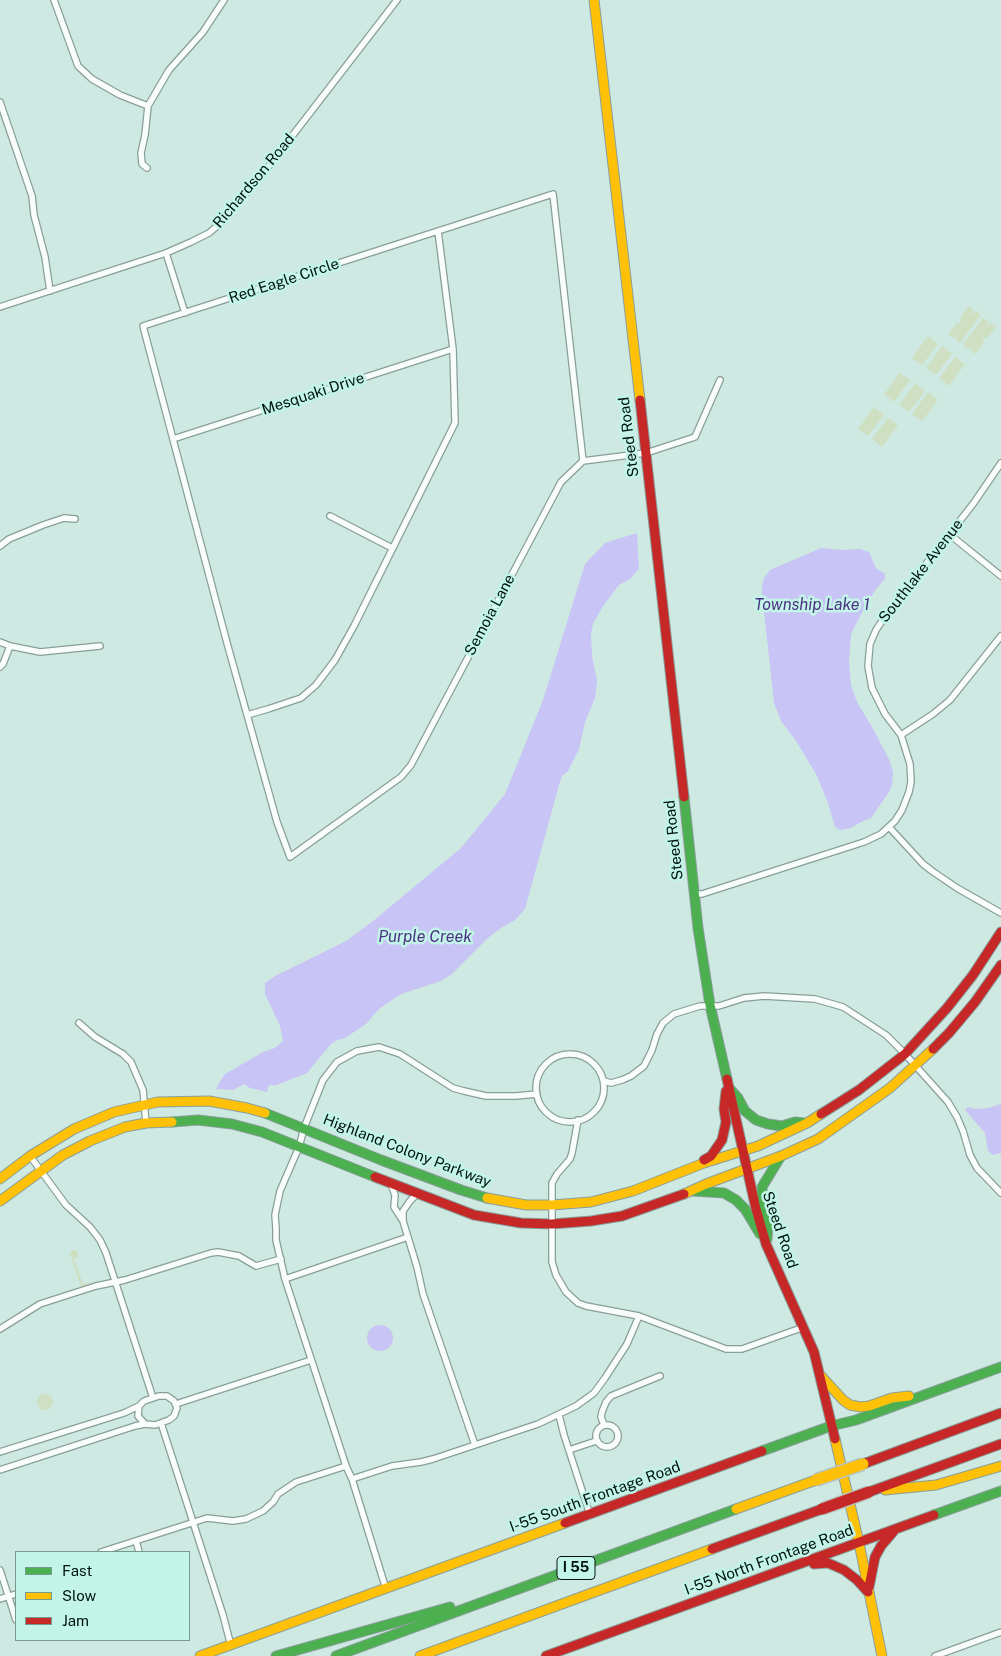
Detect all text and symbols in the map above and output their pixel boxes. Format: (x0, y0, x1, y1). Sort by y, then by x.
street label: Richardson Road (209, 130, 299, 232)
street label: Red Eagle Circle (227, 255, 341, 307)
street label: Mesquaki Drive (259, 369, 367, 419)
street label: Steed Road (615, 396, 643, 478)
street label: Southlake Avenue (875, 516, 967, 626)
street label: Semoia Lane (461, 571, 519, 659)
water label: Township Lake 1 (754, 595, 870, 615)
street label: Steed Road (661, 799, 687, 881)
water label: Purple Creek (378, 927, 472, 947)
street label: Highland Colony Parkway (320, 1111, 494, 1191)
street label: Steed Road (758, 1189, 802, 1271)
street label: I-55 South Frontage Road (507, 1458, 683, 1536)
street label: I-55 North Frontage Road (682, 1521, 856, 1599)
legend (15, 1551, 190, 1641)
road number: I 55 (557, 1556, 595, 1580)
text: Fast (62, 1562, 92, 1579)
text: Slow (62, 1587, 96, 1604)
text: Jam (62, 1612, 89, 1629)

